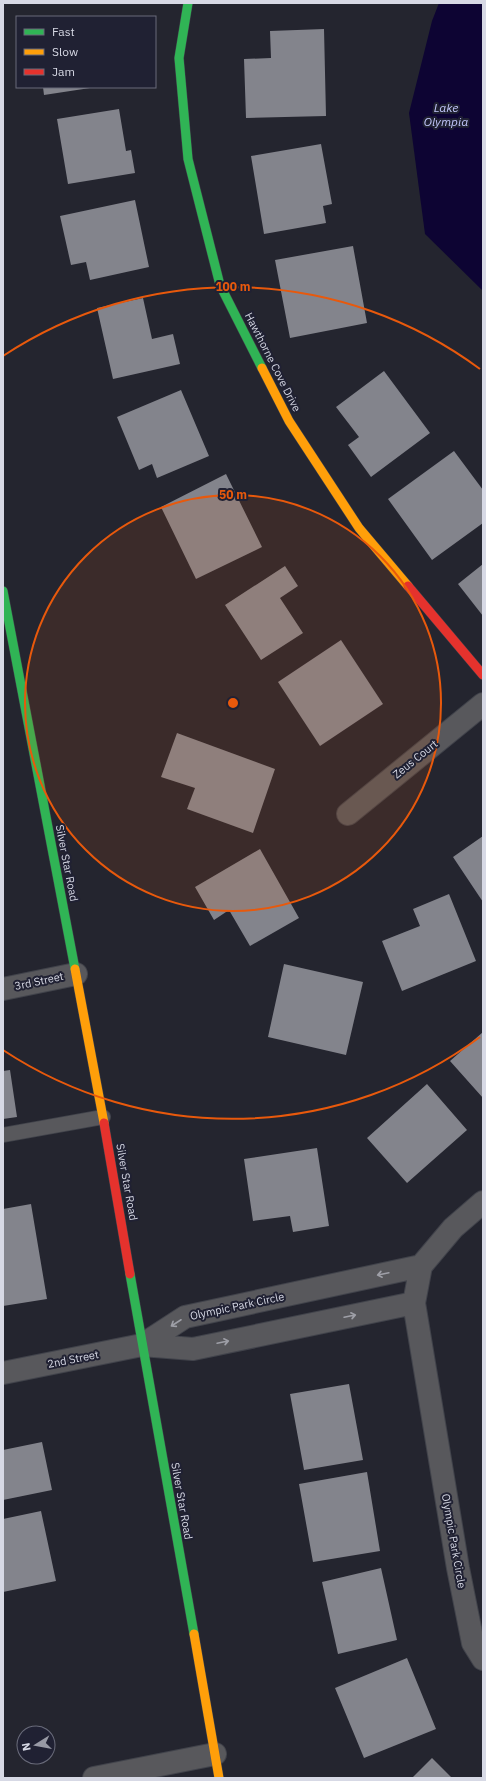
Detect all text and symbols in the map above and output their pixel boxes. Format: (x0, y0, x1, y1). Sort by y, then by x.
legend (16, 16, 156, 88)
text: Fast (52, 24, 75, 39)
text: Slow (52, 44, 78, 59)
text: Jam (52, 64, 75, 79)
water label: Lake Olympia (424, 100, 468, 129)
text: 100 m (215, 279, 251, 294)
street label: Hawthorne Cove Drive (242, 310, 304, 414)
text: 50 m (219, 487, 247, 502)
centre of rings (226, 696, 240, 710)
street label: Zeus Court (390, 737, 440, 781)
street label: Silver Star Road (53, 823, 81, 903)
street label: 3rd Street (13, 969, 65, 993)
street label: Silver Star Road (113, 1142, 141, 1222)
one-way arrow (377, 1271, 390, 1279)
street label: Olympic Park Circle (189, 1289, 285, 1323)
one-way arrow (343, 1312, 356, 1320)
one-way arrow (170, 1319, 181, 1327)
one-way arrow (216, 1338, 229, 1346)
street label: 2nd Street (46, 1347, 100, 1371)
street label: Silver Star Road (168, 1461, 196, 1541)
street label: Olympic Park Circle (439, 1493, 469, 1589)
north arrow (16, 1725, 56, 1765)
text: N (19, 1742, 34, 1752)

